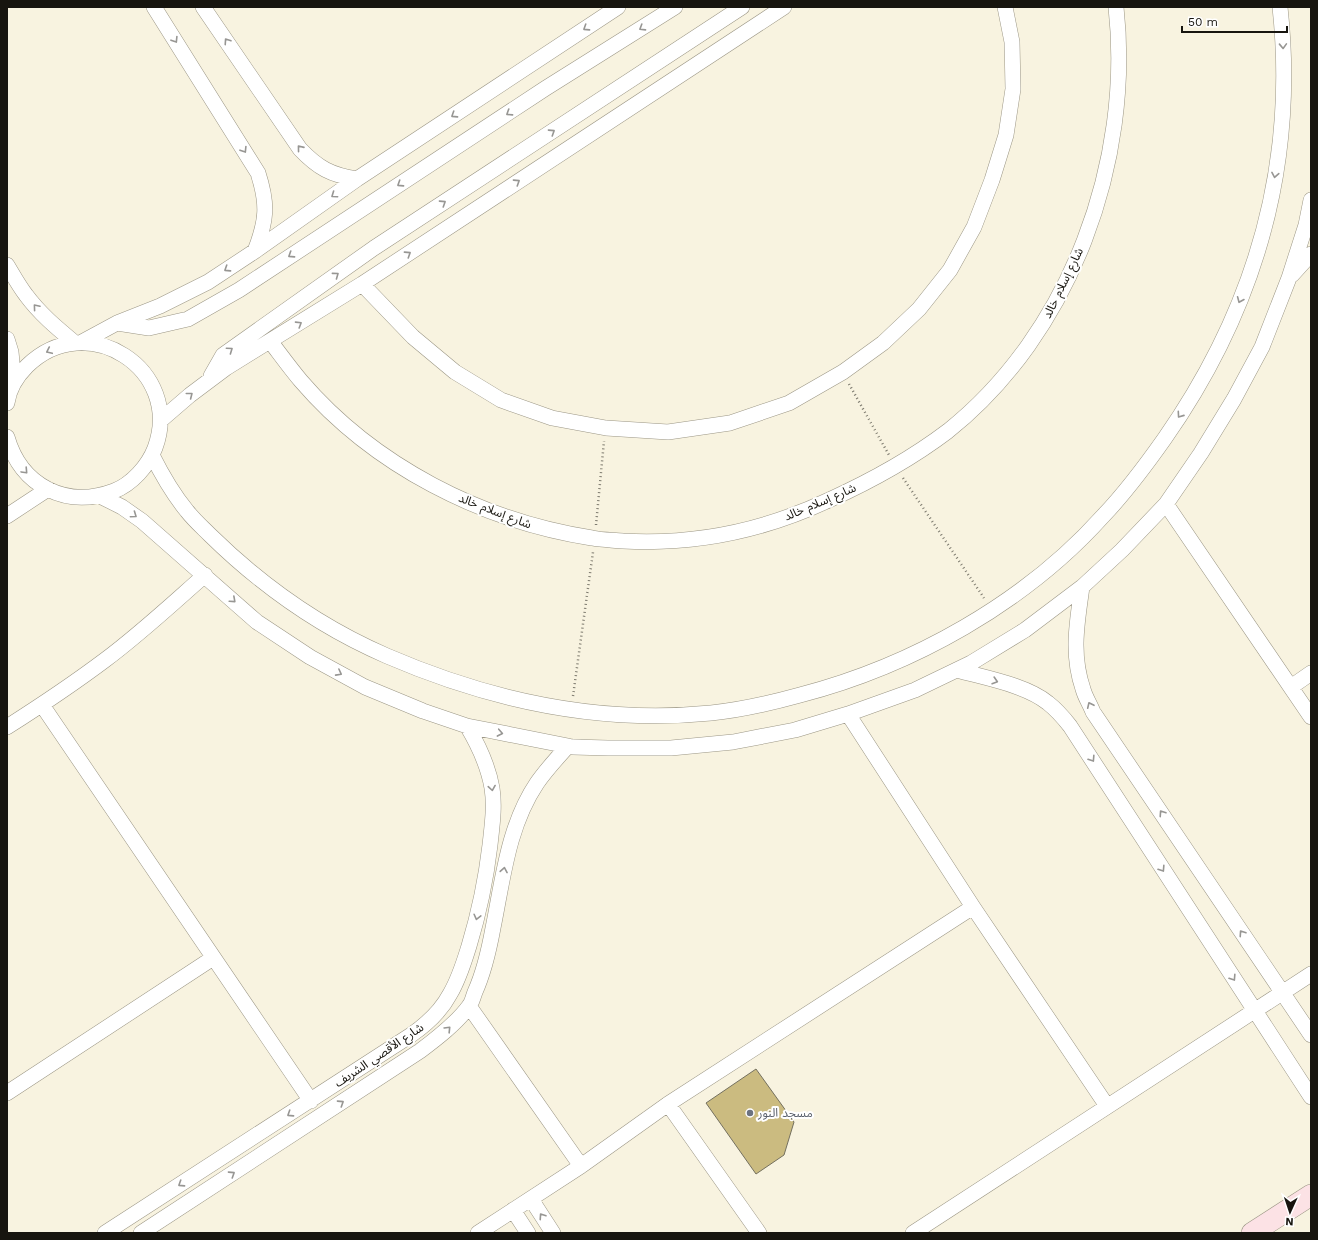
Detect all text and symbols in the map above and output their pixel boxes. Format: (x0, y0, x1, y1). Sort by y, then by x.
scale bar (1182, 8, 1287, 34)
text: 50 m (1188, 15, 1218, 29)
one-way arrow (639, 23, 646, 31)
one-way arrow (583, 24, 590, 31)
one-way arrow (170, 36, 177, 43)
one-way arrow (224, 38, 232, 45)
one-way arrow (1279, 43, 1287, 49)
one-way arrow (506, 108, 513, 115)
one-way arrow (451, 111, 458, 118)
one-way arrow (548, 129, 555, 136)
one-way arrow (239, 146, 246, 153)
one-way arrow (298, 146, 305, 153)
one-way arrow (1271, 172, 1280, 178)
one-way arrow (397, 179, 404, 187)
one-way arrow (513, 180, 520, 187)
one-way arrow (331, 190, 338, 198)
one-way arrow (439, 200, 446, 207)
street label: شارع إسلام خالد (1040, 245, 1088, 321)
one-way arrow (288, 251, 295, 258)
one-way arrow (404, 251, 411, 258)
one-way arrow (224, 265, 231, 272)
one-way arrow (331, 273, 338, 280)
one-way arrow (1237, 297, 1245, 304)
one-way arrow (34, 305, 41, 312)
one-way arrow (294, 321, 301, 328)
one-way arrow (46, 346, 53, 354)
one-way arrow (225, 348, 232, 355)
one-way arrow (185, 393, 193, 400)
one-way arrow (1178, 411, 1185, 418)
one-way arrow (20, 466, 28, 474)
street label: شارع إسلام خالد (782, 481, 859, 525)
street label: شارع إسلام خالد (456, 491, 533, 533)
one-way arrow (130, 510, 137, 518)
one-way arrow (228, 595, 235, 602)
one-way arrow (335, 668, 343, 676)
one-way arrow (991, 676, 998, 685)
one-way arrow (1087, 702, 1095, 709)
one-way arrow (497, 728, 503, 736)
one-way arrow (1087, 755, 1094, 762)
one-way arrow (487, 785, 496, 791)
one-way arrow (1159, 811, 1166, 818)
one-way arrow (1158, 864, 1165, 871)
one-way arrow (499, 867, 508, 873)
one-way arrow (473, 913, 482, 920)
one-way arrow (1239, 930, 1247, 937)
one-way arrow (1228, 974, 1236, 981)
street label: شارع الأقصي الشريف (332, 1020, 428, 1092)
one-way arrow (443, 1026, 451, 1034)
one-way arrow (337, 1100, 344, 1107)
place label: مسجد النور (757, 1106, 813, 1120)
marker: مسجد النور (745, 1108, 755, 1118)
one-way arrow (287, 1109, 294, 1117)
one-way arrow (228, 1171, 235, 1178)
one-way arrow (178, 1180, 185, 1187)
north arrow (1270, 1192, 1310, 1232)
one-way arrow (539, 1213, 547, 1220)
text: N (1285, 1215, 1294, 1228)

